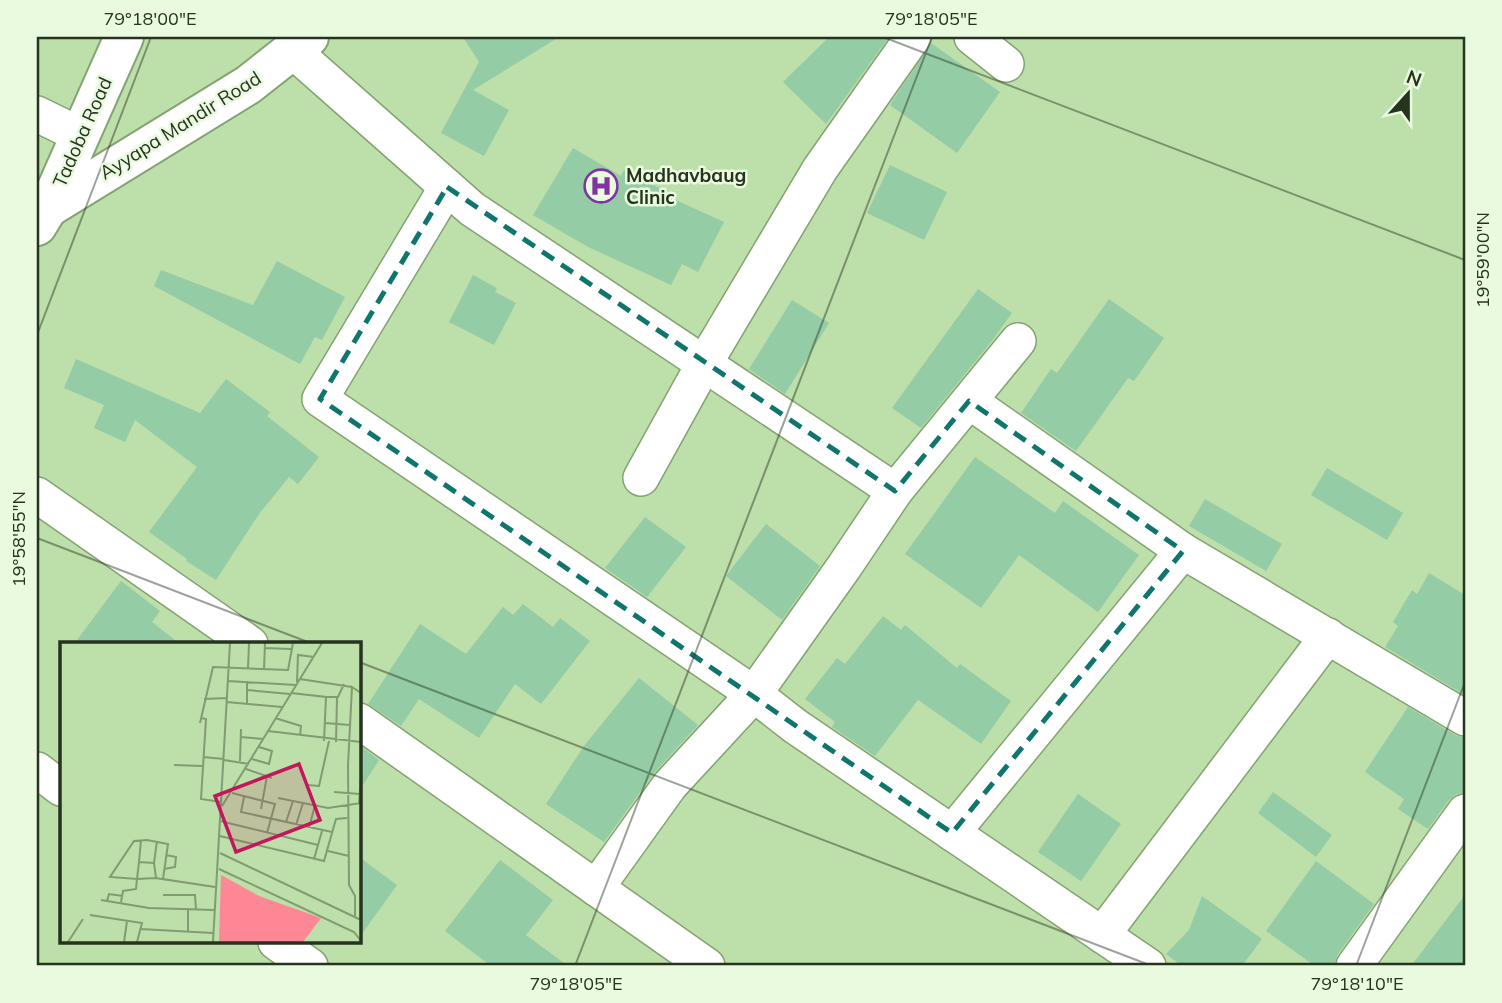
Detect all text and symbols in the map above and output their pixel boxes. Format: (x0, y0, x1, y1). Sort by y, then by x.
text: 79°18'00"E (103, 7, 197, 30)
text: 79°18'05"E (884, 7, 978, 30)
north arrow (1372, 60, 1442, 130)
text: N (1403, 64, 1425, 92)
street label: Ayyapa Mandir Road (95, 66, 265, 184)
street label: Tadoba Road (47, 73, 117, 191)
place label: Madhavbaug Clinic (626, 163, 746, 209)
hospital icon: Madhavbaug Clinic (582, 167, 620, 205)
text: 19°59'00"N (1471, 212, 1494, 308)
text: 19°58'55"N (7, 491, 30, 587)
inset map (60, 642, 360, 944)
text: 79°18'05"E (529, 972, 623, 995)
text: 79°18'10"E (1310, 972, 1404, 995)

